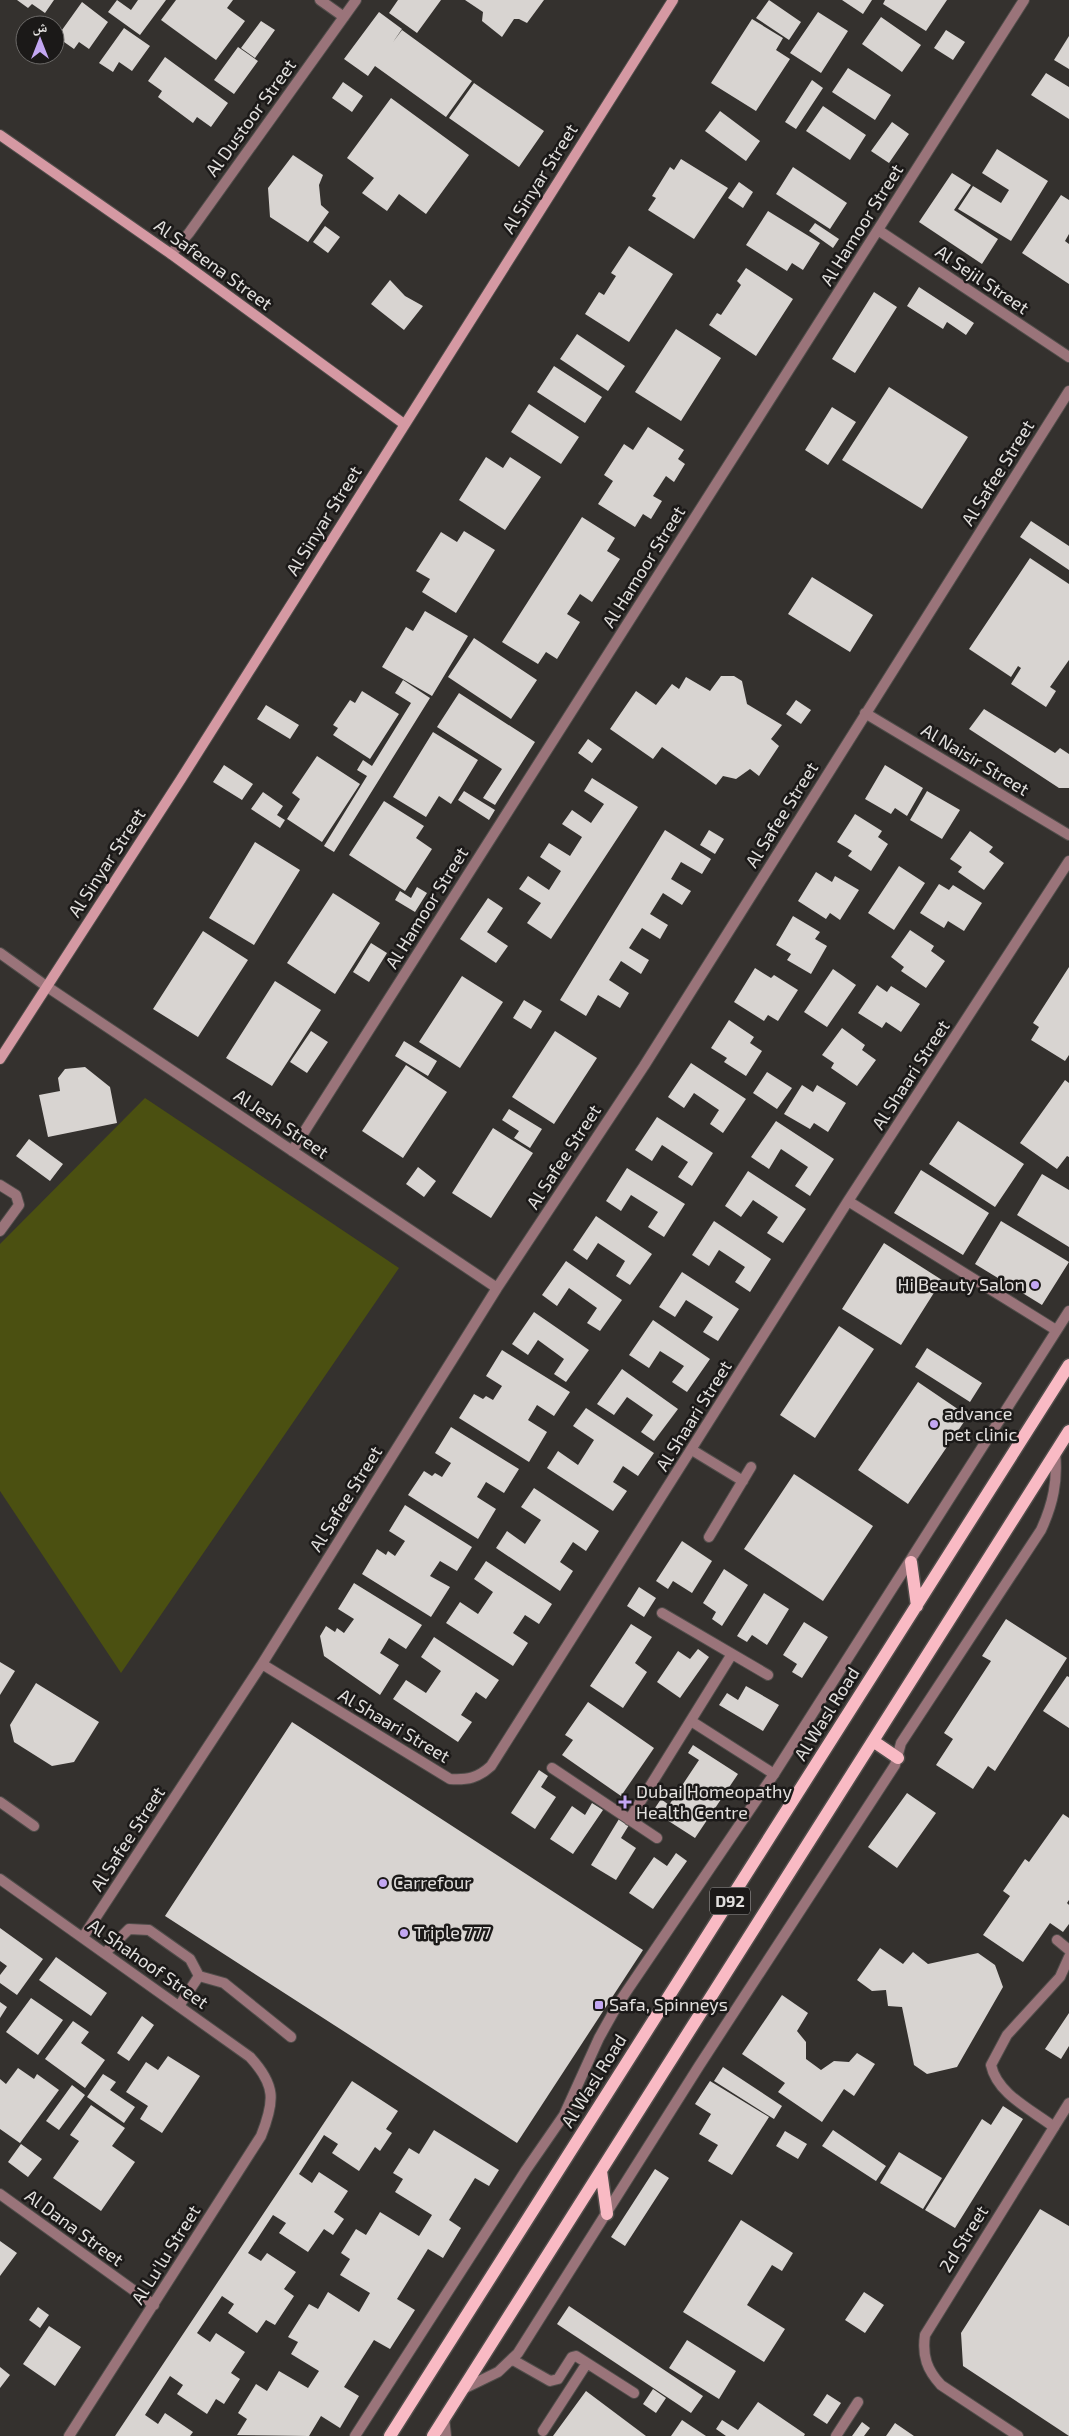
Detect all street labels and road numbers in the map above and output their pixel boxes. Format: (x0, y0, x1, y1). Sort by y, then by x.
street label: Al Dustoor Street (200, 54, 300, 180)
street label: Al Sinyar Street (497, 119, 582, 237)
street label: Al Hamoor Street (815, 160, 907, 289)
street label: Al Safeena Street (150, 214, 277, 314)
street label: Al Sejil Street (932, 240, 1033, 319)
street label: Al Safee Street (956, 416, 1038, 529)
street label: Al Sinyar Street (281, 461, 366, 579)
street label: Al Hamoor Street (597, 502, 689, 631)
street label: Al Naisir Street (918, 718, 1033, 800)
street label: Al Safee Street (740, 758, 822, 871)
street label: Al Sinyar Street (63, 804, 150, 921)
street label: Al Hamoor Street (380, 843, 472, 972)
street label: Al Shaari Street (867, 1015, 954, 1133)
street label: Al Jesh Street (230, 1084, 333, 1163)
street label: Al Safee Street (521, 1100, 605, 1213)
street label: Al Shaari Street (650, 1356, 736, 1475)
street label: Al Safee Street (304, 1442, 386, 1555)
street label: Al Wasl Road (789, 1663, 864, 1764)
street label: Al Shaari Street (335, 1683, 454, 1767)
street label: Al Safee Street (85, 1782, 169, 1895)
road number: D92 (710, 1888, 750, 1914)
street label: Al Shahoof Street (84, 1913, 213, 2013)
street label: Al Wasl Road (556, 2030, 631, 2131)
street label: Al Dana Street (21, 2184, 128, 2270)
street label: Al Lu'lu Street (126, 2201, 204, 2308)
street label: 2d Street (934, 2201, 992, 2276)

